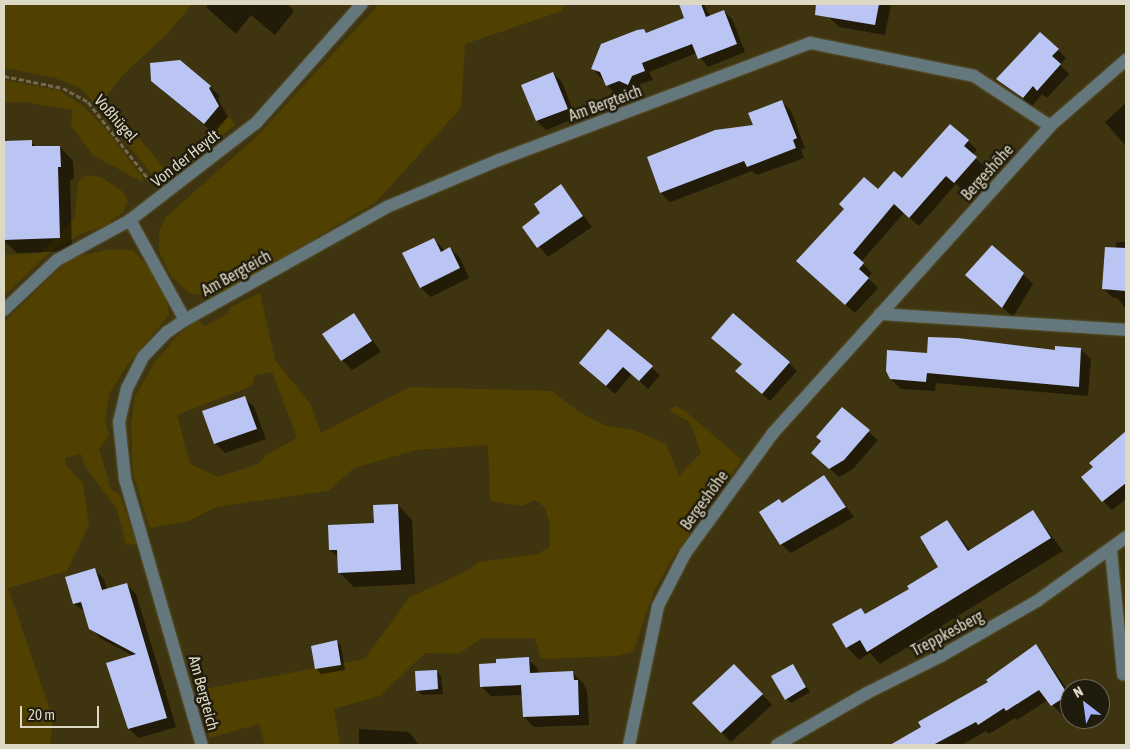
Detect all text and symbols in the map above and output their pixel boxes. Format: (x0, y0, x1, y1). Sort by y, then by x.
street label: Am Bergteich (566, 81, 644, 125)
street label: Voßhügel (90, 91, 142, 145)
street label: Von der Heydt (147, 125, 223, 191)
street label: Bergeshöhe (957, 140, 1017, 204)
street label: Am Bergteich (198, 246, 274, 300)
street label: Bergeshöhe (676, 467, 732, 533)
street label: Treppkesberg (908, 606, 986, 660)
street label: Am Bergteich (185, 654, 223, 732)
north arrow (1060, 679, 1110, 729)
text: N (1070, 683, 1086, 701)
scale bar (22, 696, 101, 728)
text: 20 m (28, 706, 55, 723)

